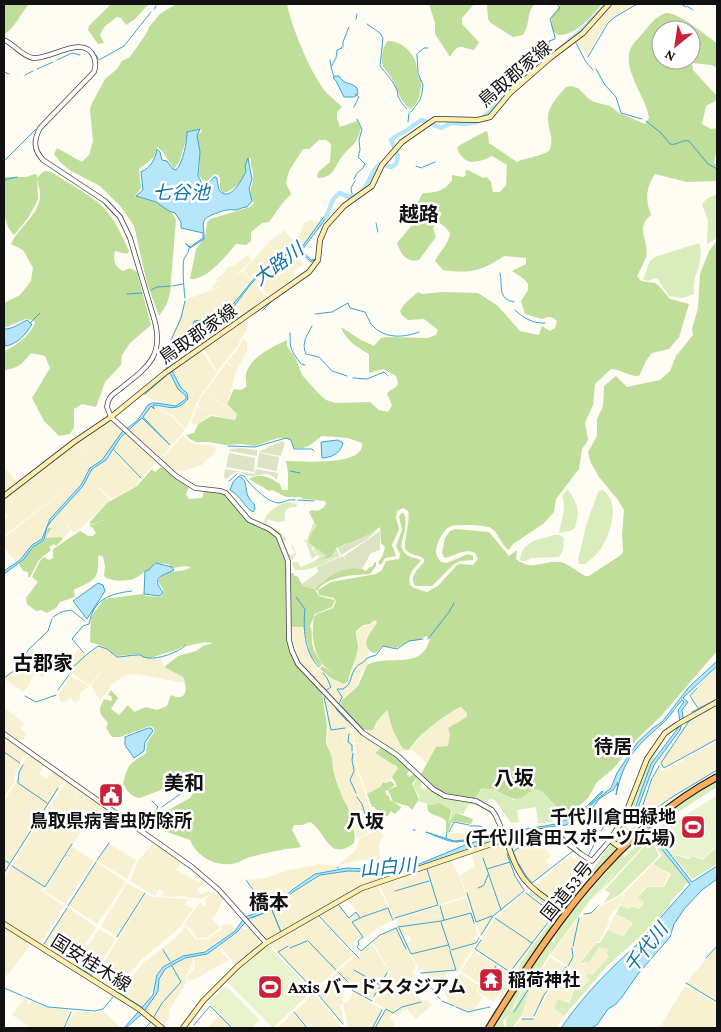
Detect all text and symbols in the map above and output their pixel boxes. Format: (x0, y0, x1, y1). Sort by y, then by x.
north arrow (651, 20, 701, 70)
street label: 鳥取郡家線 (474, 37, 556, 111)
text: N (661, 47, 678, 66)
water label: 七谷池 (152, 182, 211, 203)
district label: 越路 (399, 203, 439, 225)
water label: 大路川 (249, 237, 309, 290)
street label: 鳥取郡家線 (155, 300, 241, 368)
district label: 古郡家 (13, 652, 73, 674)
district label: 待居 (594, 736, 632, 757)
district label: 八坂 (494, 767, 534, 789)
district label: 美和 (164, 772, 204, 794)
public building icon: 鳥取県病害虫防除所 (98, 782, 124, 808)
place label: 千代川倉田緑地 (千代川倉田スポーツ広場) (465, 807, 676, 849)
place label: 鳥取県病害虫防除所 (30, 811, 192, 831)
district label: 八坂 (346, 811, 384, 832)
sports icon: 千代川倉田緑地 (千代川倉田スポーツ広場) (680, 814, 706, 840)
water label: 山白川 (359, 854, 419, 880)
street label: 国道53号 (537, 857, 597, 925)
district label: 橋本 (249, 891, 289, 913)
water label: 千代川 (620, 918, 673, 977)
street label: 国安桂木線 (48, 931, 134, 995)
temple icon: 稲荷神社 (478, 967, 504, 993)
place label: 稲荷神社 (508, 970, 580, 990)
sports icon: Axis バードスタジアム (257, 974, 283, 1000)
place label: Axis バードスタジアム (287, 977, 466, 997)

